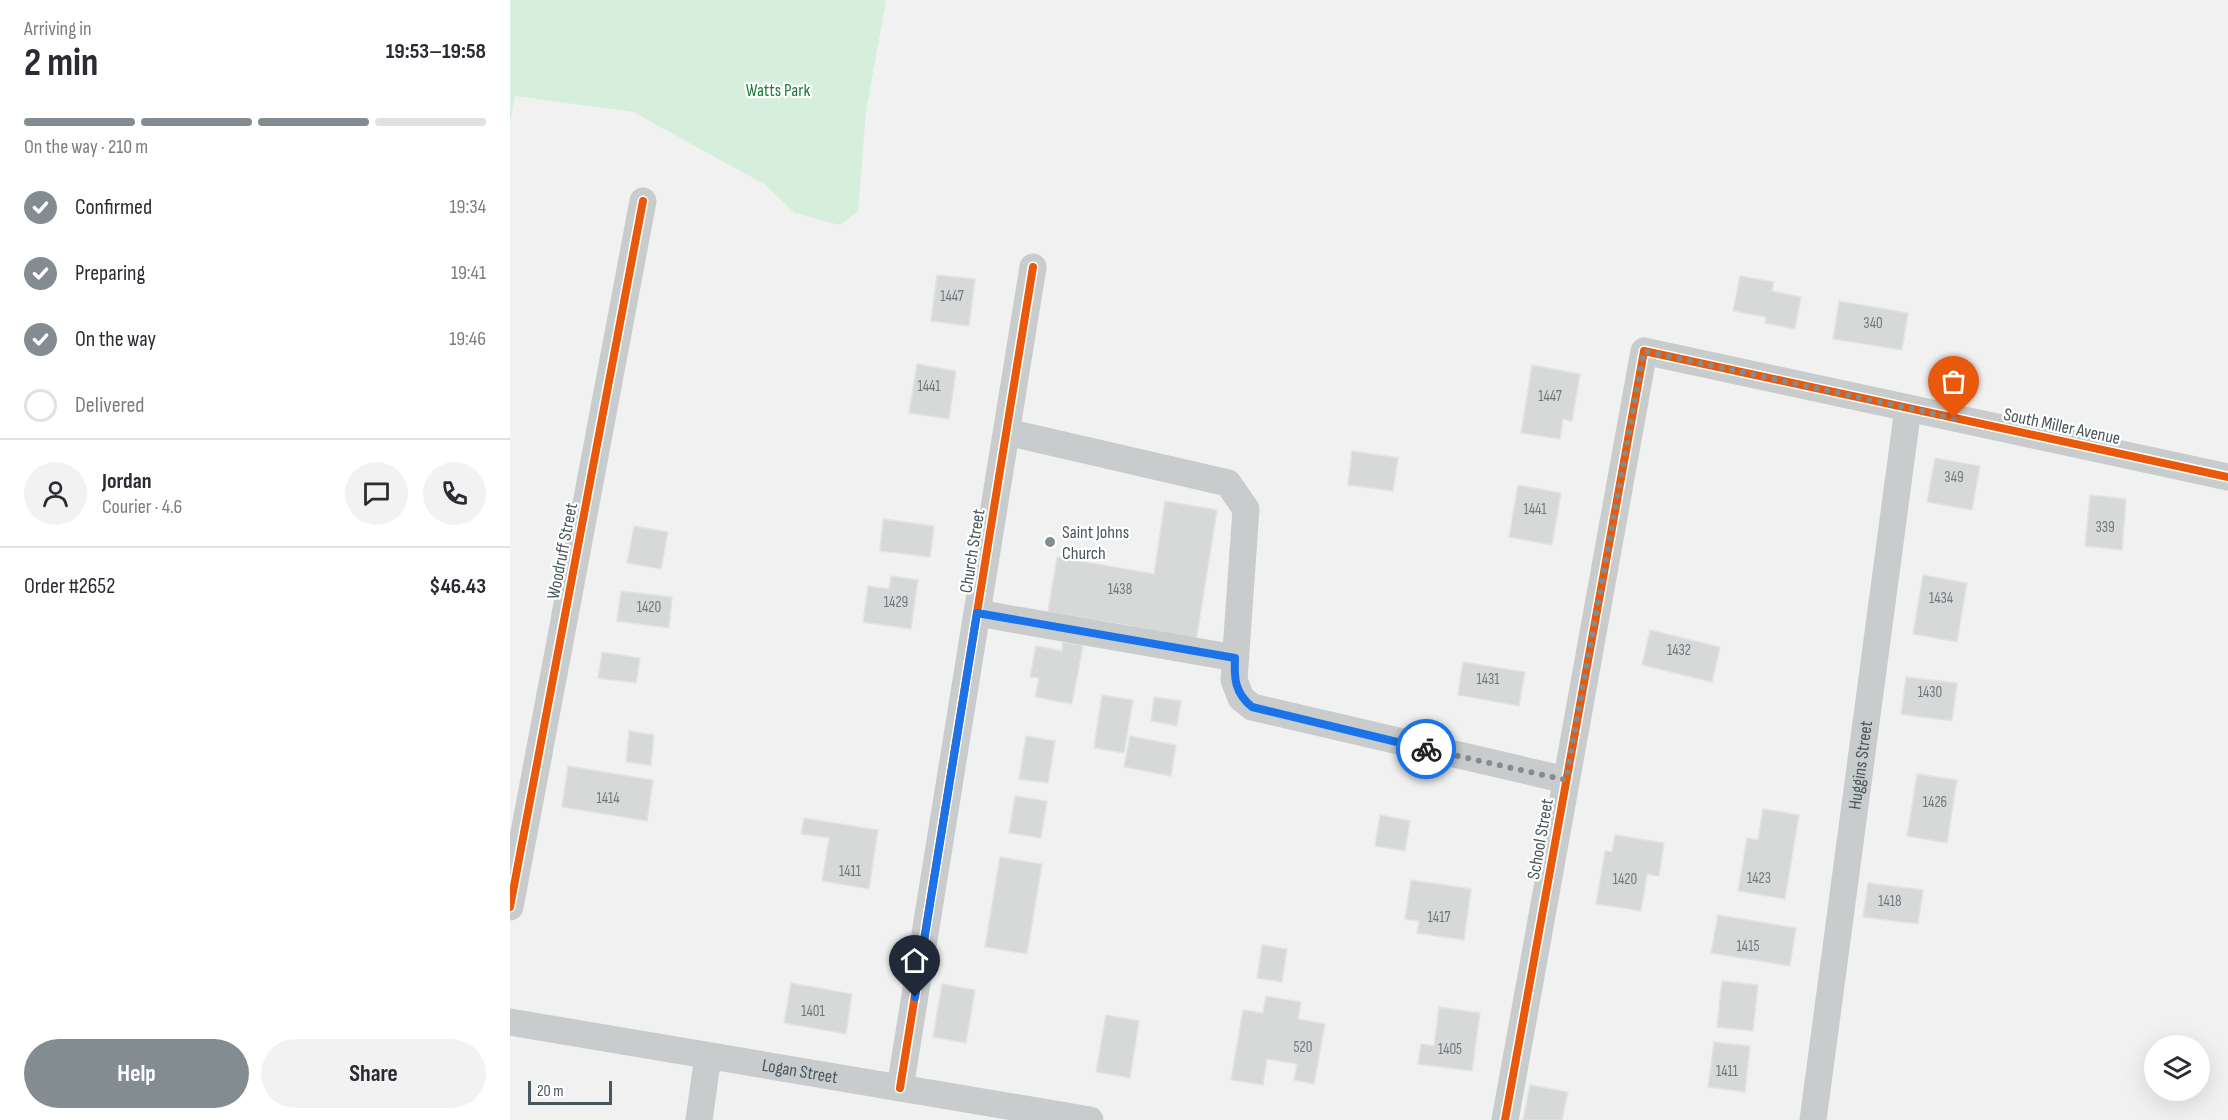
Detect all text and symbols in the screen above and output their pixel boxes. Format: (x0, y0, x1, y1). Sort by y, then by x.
text: Arriving in (24, 17, 92, 41)
text: 19:53–19:58 (386, 38, 486, 65)
text: 2 min (24, 40, 98, 87)
park label: Watts Park (746, 80, 810, 101)
text: On the way · 210 m (24, 135, 148, 159)
icon: check (24, 191, 57, 224)
text: Confirmed (75, 194, 152, 221)
text: 19:34 (450, 195, 486, 219)
icon: check (24, 257, 57, 290)
text: Preparing (75, 260, 145, 287)
text: 19:41 (451, 261, 486, 285)
house number: 1447 (940, 287, 964, 306)
house number: 340 (1863, 314, 1883, 333)
icon: check (24, 323, 57, 356)
text: On the way (75, 326, 156, 353)
text: 19:46 (449, 327, 486, 351)
pin (1928, 356, 1979, 418)
icon: bag (1937, 365, 1970, 398)
house number: 1441 (917, 377, 941, 396)
house number: 1447 (1538, 387, 1562, 406)
text: Delivered (75, 392, 144, 419)
street label: South Miller Avenue (2002, 404, 2122, 449)
button: person (24, 462, 87, 525)
button: chat (345, 462, 408, 525)
button: phone (423, 462, 486, 525)
text: Jordan (102, 468, 151, 495)
house number: 349 (1944, 468, 1964, 487)
text: Courier · 4.6 (102, 495, 182, 519)
house number: 1441 (1523, 500, 1547, 519)
street label: Woodruff Street (543, 501, 582, 601)
street label: Church Street (956, 507, 990, 594)
house number: 339 (2095, 518, 2115, 537)
place label: Saint Johns Church (1062, 522, 1129, 564)
marker: Saint Johns Church (1043, 535, 1057, 549)
text: Order #2652 (24, 573, 115, 600)
text: $46.43 (429, 573, 486, 600)
house number: 1438 (1108, 580, 1132, 599)
house number: 1434 (1929, 589, 1953, 608)
house number: 1429 (884, 593, 908, 612)
house number: 1420 (637, 598, 661, 617)
house number: 1432 (1667, 641, 1691, 660)
house number: 1431 (1476, 670, 1500, 689)
house number: 1430 (1918, 683, 1942, 702)
courier (1396, 719, 1456, 779)
street label: Huggins Street (1845, 719, 1877, 811)
icon: bike (1410, 733, 1443, 766)
house number: 1414 (596, 789, 620, 808)
house number: 1426 (1923, 793, 1947, 812)
street label: School Street (1523, 797, 1558, 881)
house number: 1411 (839, 862, 862, 881)
house number: 1423 (1747, 869, 1771, 888)
house number: 1420 (1613, 870, 1637, 889)
house number: 1418 (1878, 892, 1902, 911)
house number: 1417 (1428, 908, 1450, 927)
pin (889, 935, 940, 997)
house number: 1415 (1737, 937, 1759, 956)
icon: home (898, 944, 931, 977)
house number: 1401 (801, 1002, 825, 1021)
map controls (2144, 1035, 2210, 1101)
button: layers (2144, 1035, 2210, 1101)
house number: 520 (1294, 1038, 1312, 1057)
button: Help (24, 1039, 249, 1108)
button: Share (261, 1039, 486, 1108)
house number: 1405 (1438, 1040, 1462, 1059)
street label: Logan Street (760, 1055, 840, 1088)
house number: 1411 (1716, 1062, 1739, 1081)
scale bar (528, 1078, 612, 1106)
text: 20 m (537, 1082, 564, 1101)

